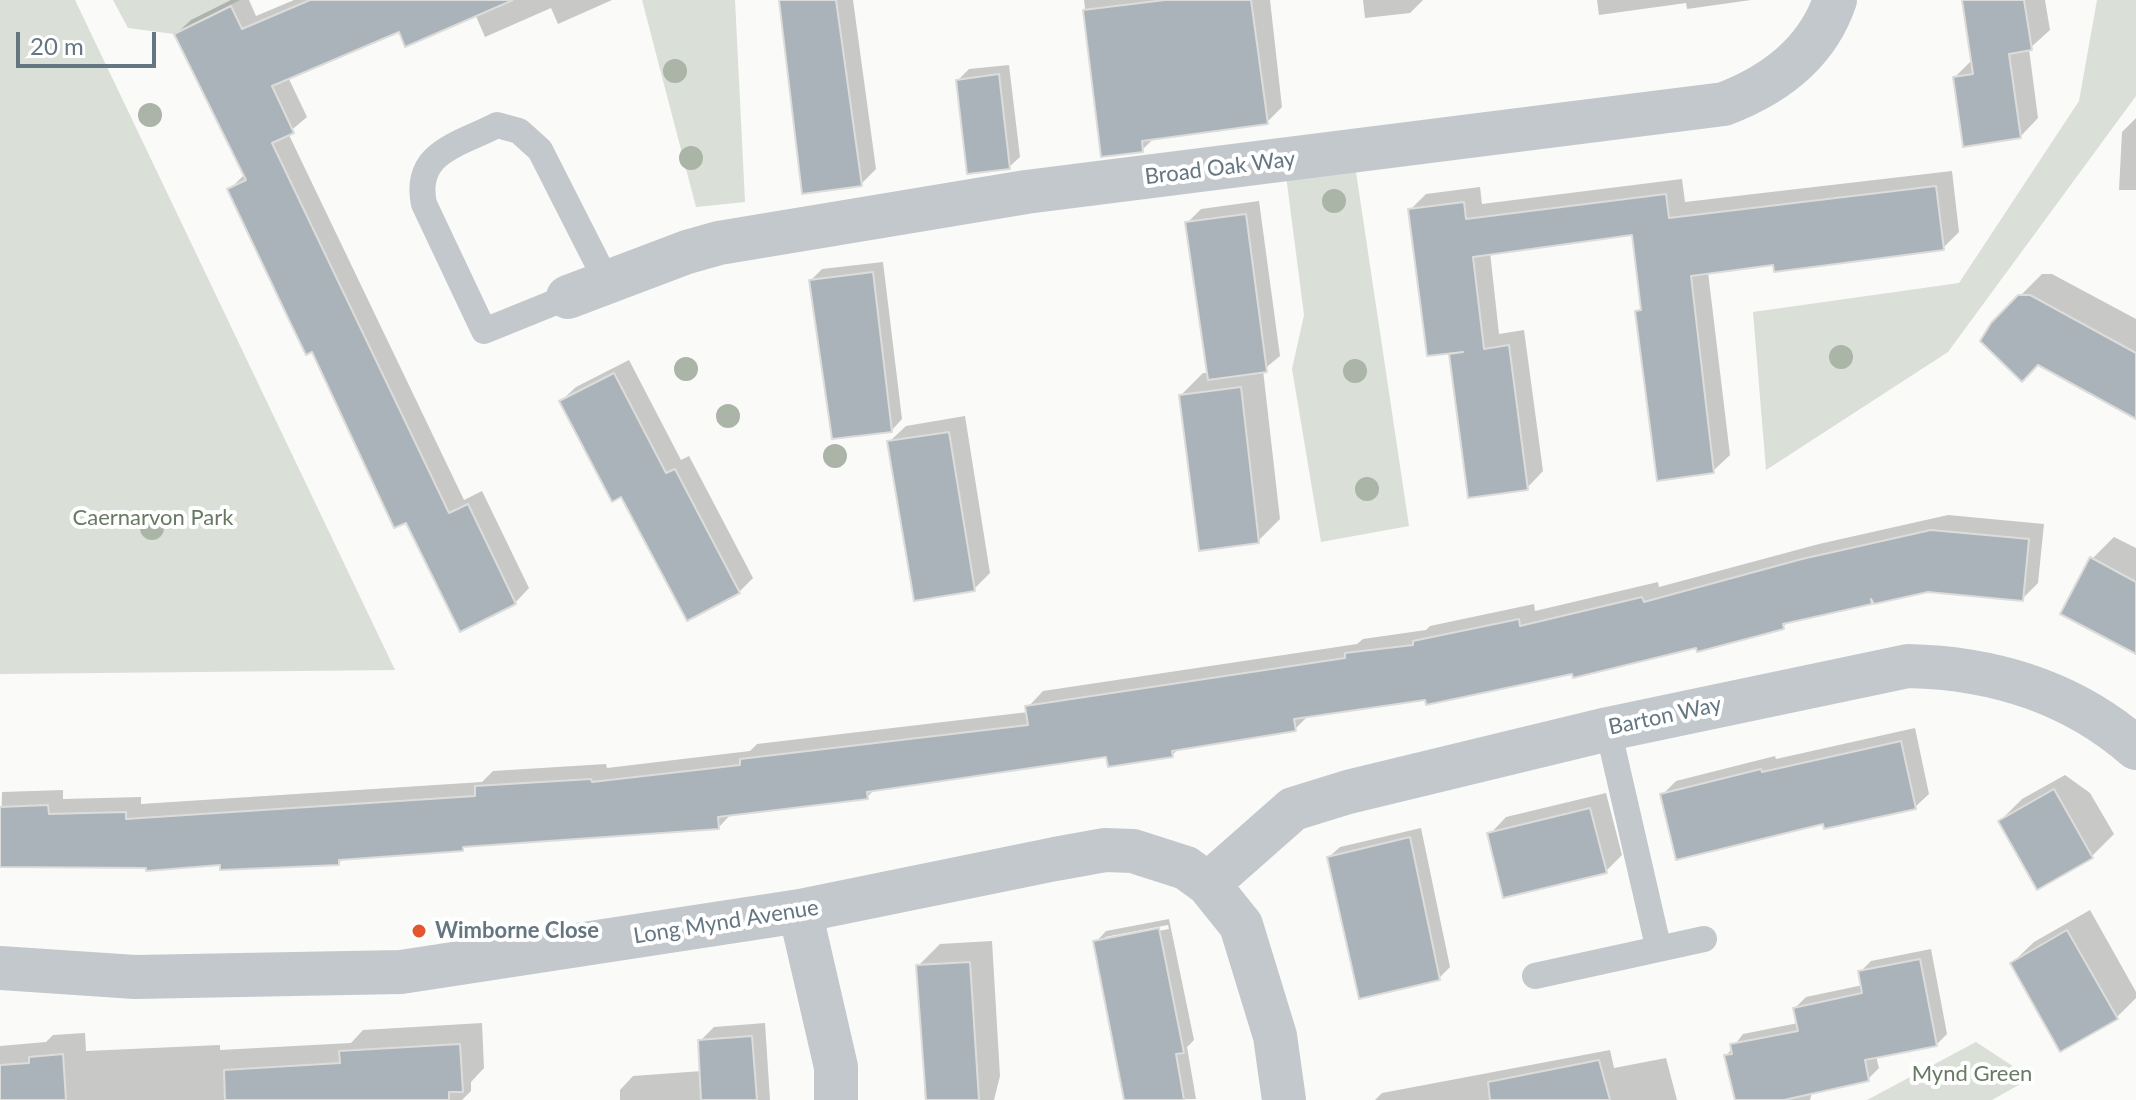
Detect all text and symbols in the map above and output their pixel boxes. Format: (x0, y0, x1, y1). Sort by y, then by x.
scale bar (20, 16, 160, 66)
text: 20 m (30, 31, 84, 60)
street label: Broad Oak Way (1143, 146, 1297, 190)
park label: Caernarvon Park (73, 505, 233, 531)
street label: Barton Way (1606, 691, 1724, 741)
street label: Long Mynd Avenue (632, 894, 820, 950)
place label: Wimborne Close (435, 918, 599, 944)
marker: Wimborne Close (410, 922, 428, 940)
park label: Mynd Green (1912, 1061, 2032, 1087)

